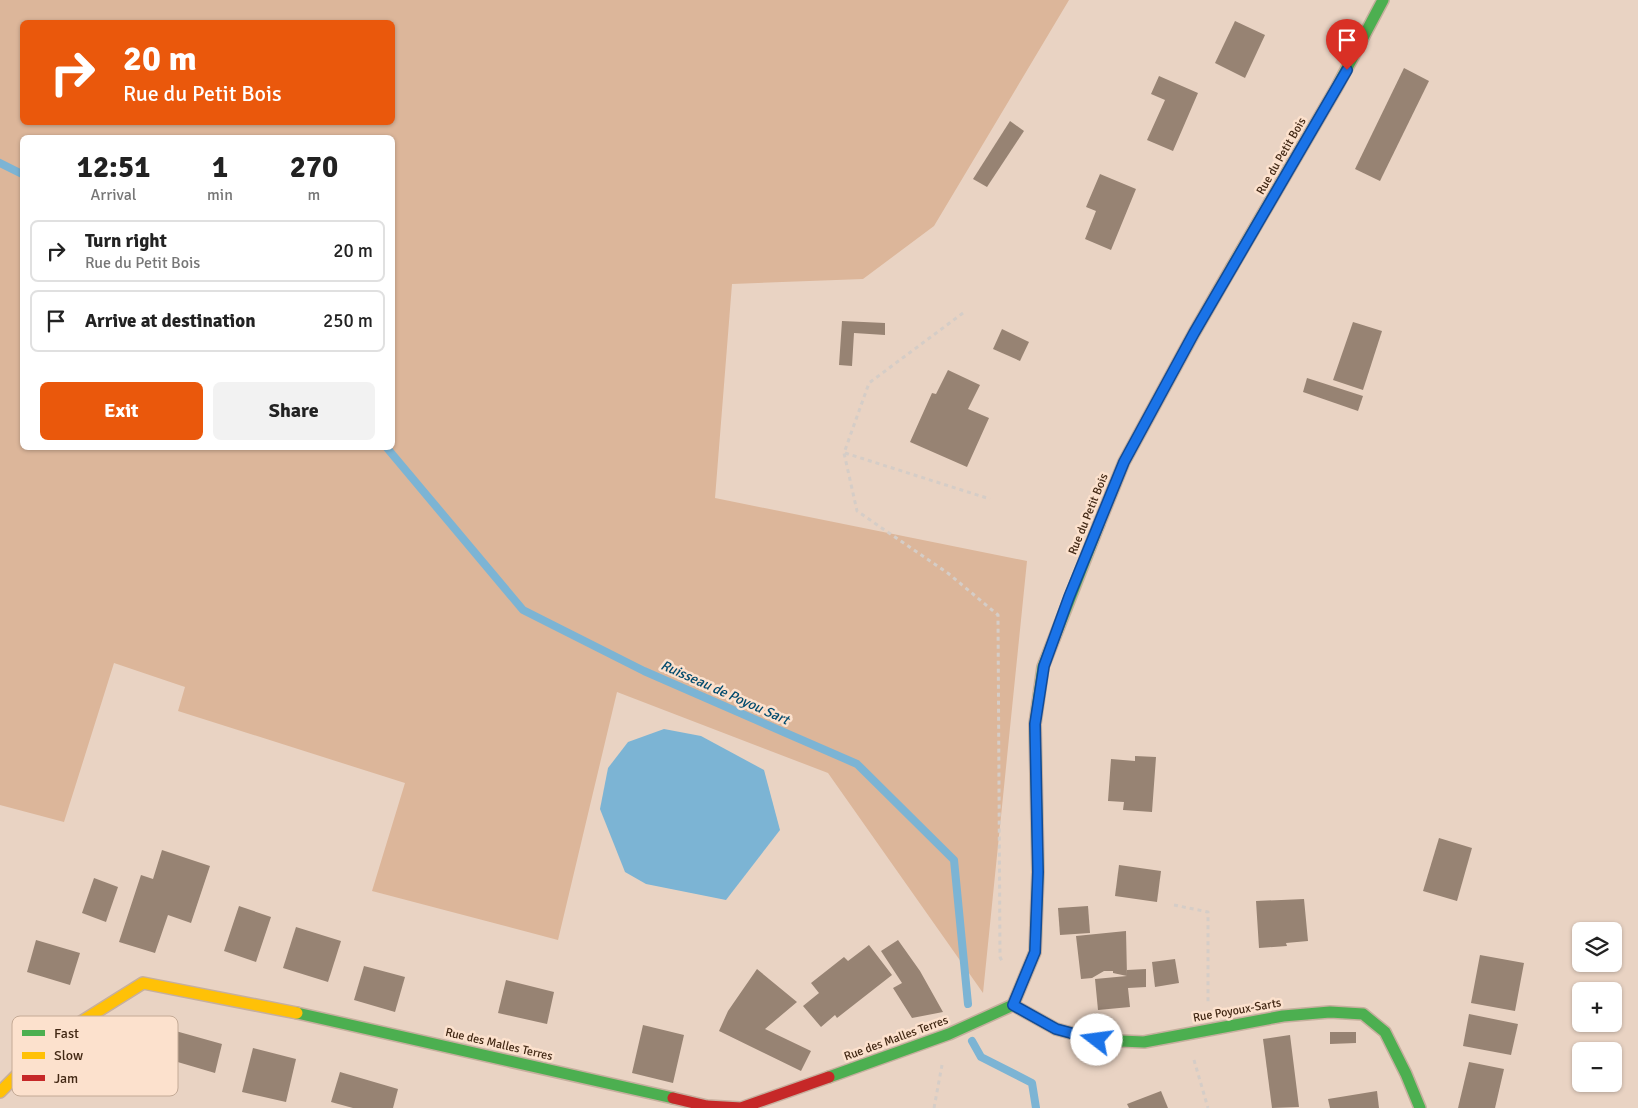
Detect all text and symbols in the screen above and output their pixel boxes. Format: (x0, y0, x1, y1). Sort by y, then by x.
pin (1326, 19, 1368, 70)
icon: arrive (1333, 26, 1361, 54)
text: 20 m (123, 37, 197, 80)
icon: right (40, 40, 105, 105)
text: Rue du Petit Bois (123, 80, 282, 107)
street label: Rue du Petit Bois (1253, 115, 1310, 197)
text: 12:51 (77, 149, 150, 186)
text: 1 (212, 149, 228, 186)
text: 270 (290, 149, 338, 186)
text: Arrival (90, 185, 137, 205)
text: min (207, 185, 233, 205)
text: m (308, 185, 320, 205)
text: Turn right (85, 229, 167, 253)
icon: right (42, 237, 70, 265)
text: 20 m (333, 239, 373, 263)
text: Rue du Petit Bois (85, 253, 200, 273)
icon: arrive (42, 307, 70, 335)
text: Arrive at destination (85, 309, 256, 333)
text: 250 m (323, 309, 373, 333)
button: Exit (40, 382, 203, 440)
button: Share (213, 382, 375, 440)
street label: Rue du Petit Bois (1065, 471, 1112, 557)
water label: Ruisseau de Poyou Sart (658, 657, 793, 729)
map controls (1572, 922, 1622, 1092)
button: layers (1572, 922, 1622, 972)
button: + (1572, 982, 1622, 1032)
street label: Rue Poyoux-Sarts (1192, 995, 1282, 1026)
street label: Rue des Malles Terres (842, 1013, 950, 1064)
position arrow (1070, 1013, 1122, 1065)
legend (12, 1016, 178, 1096)
text: Fast (54, 1025, 79, 1042)
street label: Rue des Malles Terres (444, 1025, 554, 1064)
button: − (1572, 1042, 1622, 1092)
text: Slow (54, 1047, 83, 1064)
text: Jam (54, 1070, 78, 1087)

